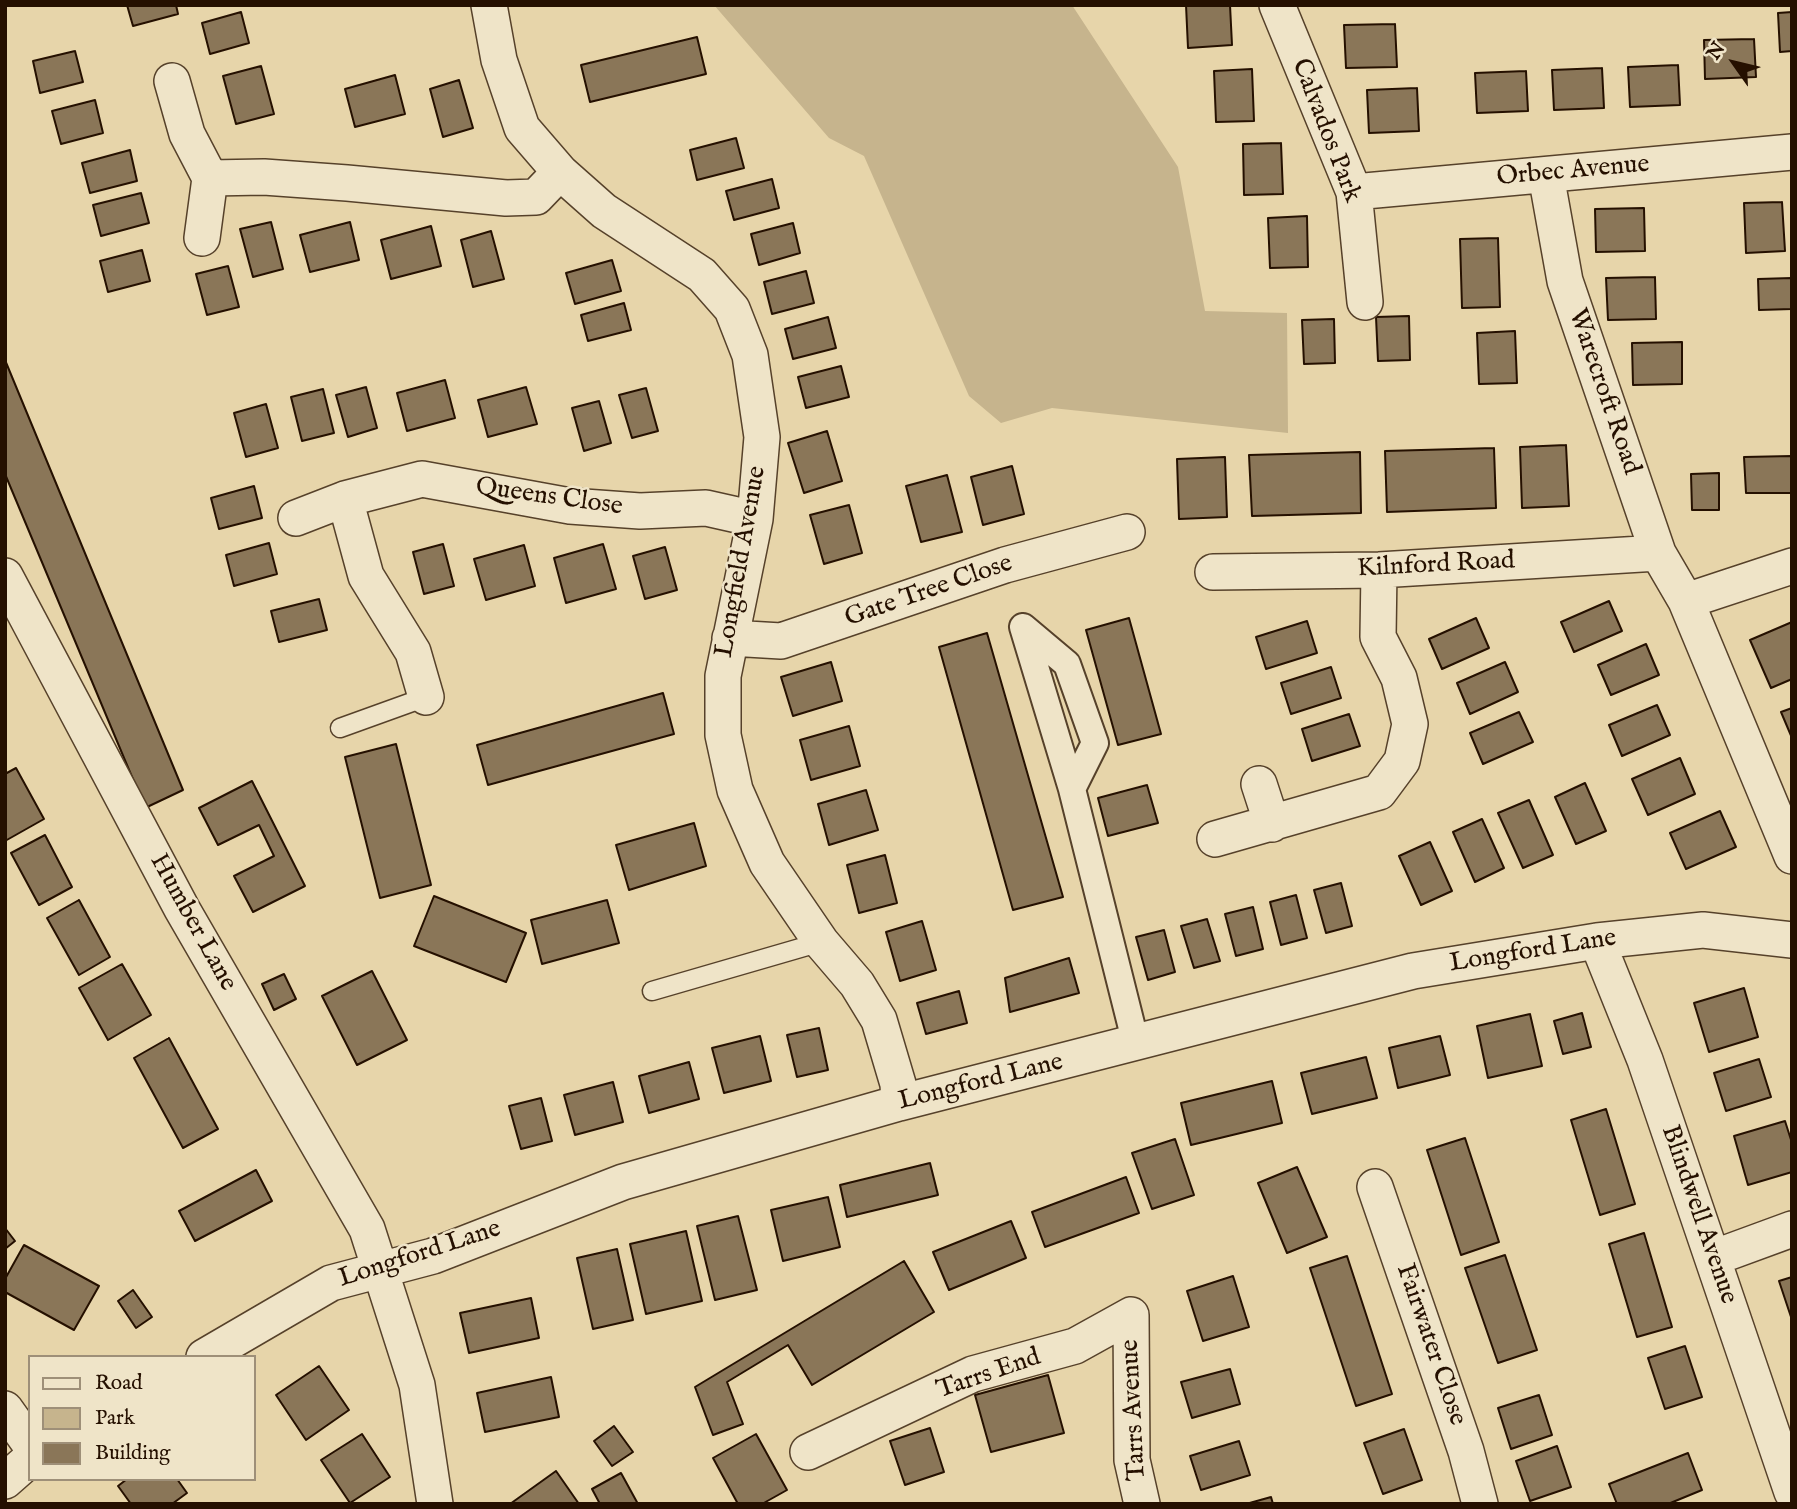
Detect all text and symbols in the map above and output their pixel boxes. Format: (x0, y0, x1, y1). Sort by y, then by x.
north arrow (1699, 28, 1769, 98)
text: N (1702, 38, 1731, 65)
street label: Calvados Park (1283, 55, 1367, 207)
street label: Orbec Avenue (1495, 150, 1651, 194)
street label: Warecroft Road (1560, 305, 1646, 479)
street label: Longfield Avenue (710, 464, 774, 660)
street label: Queens Close (474, 472, 624, 524)
street label: Kilnford Road (1356, 546, 1516, 586)
street label: Gate Tree Close (841, 549, 1017, 635)
street label: Humber Lane (142, 849, 242, 997)
street label: Longford Lane (1447, 923, 1619, 981)
street label: Longford Lane (896, 1047, 1066, 1119)
street label: Blindwell Avenue (1653, 1122, 1743, 1308)
street label: Longford Lane (335, 1214, 505, 1296)
street label: Fairwater Close (1388, 1260, 1472, 1430)
street label: Tarrs Avenue (1116, 1338, 1154, 1482)
street label: Tarrs End (933, 1343, 1045, 1407)
legend (28, 1355, 256, 1481)
text: Road (95, 1370, 142, 1397)
text: Park (95, 1405, 135, 1432)
text: Building (95, 1440, 170, 1467)

